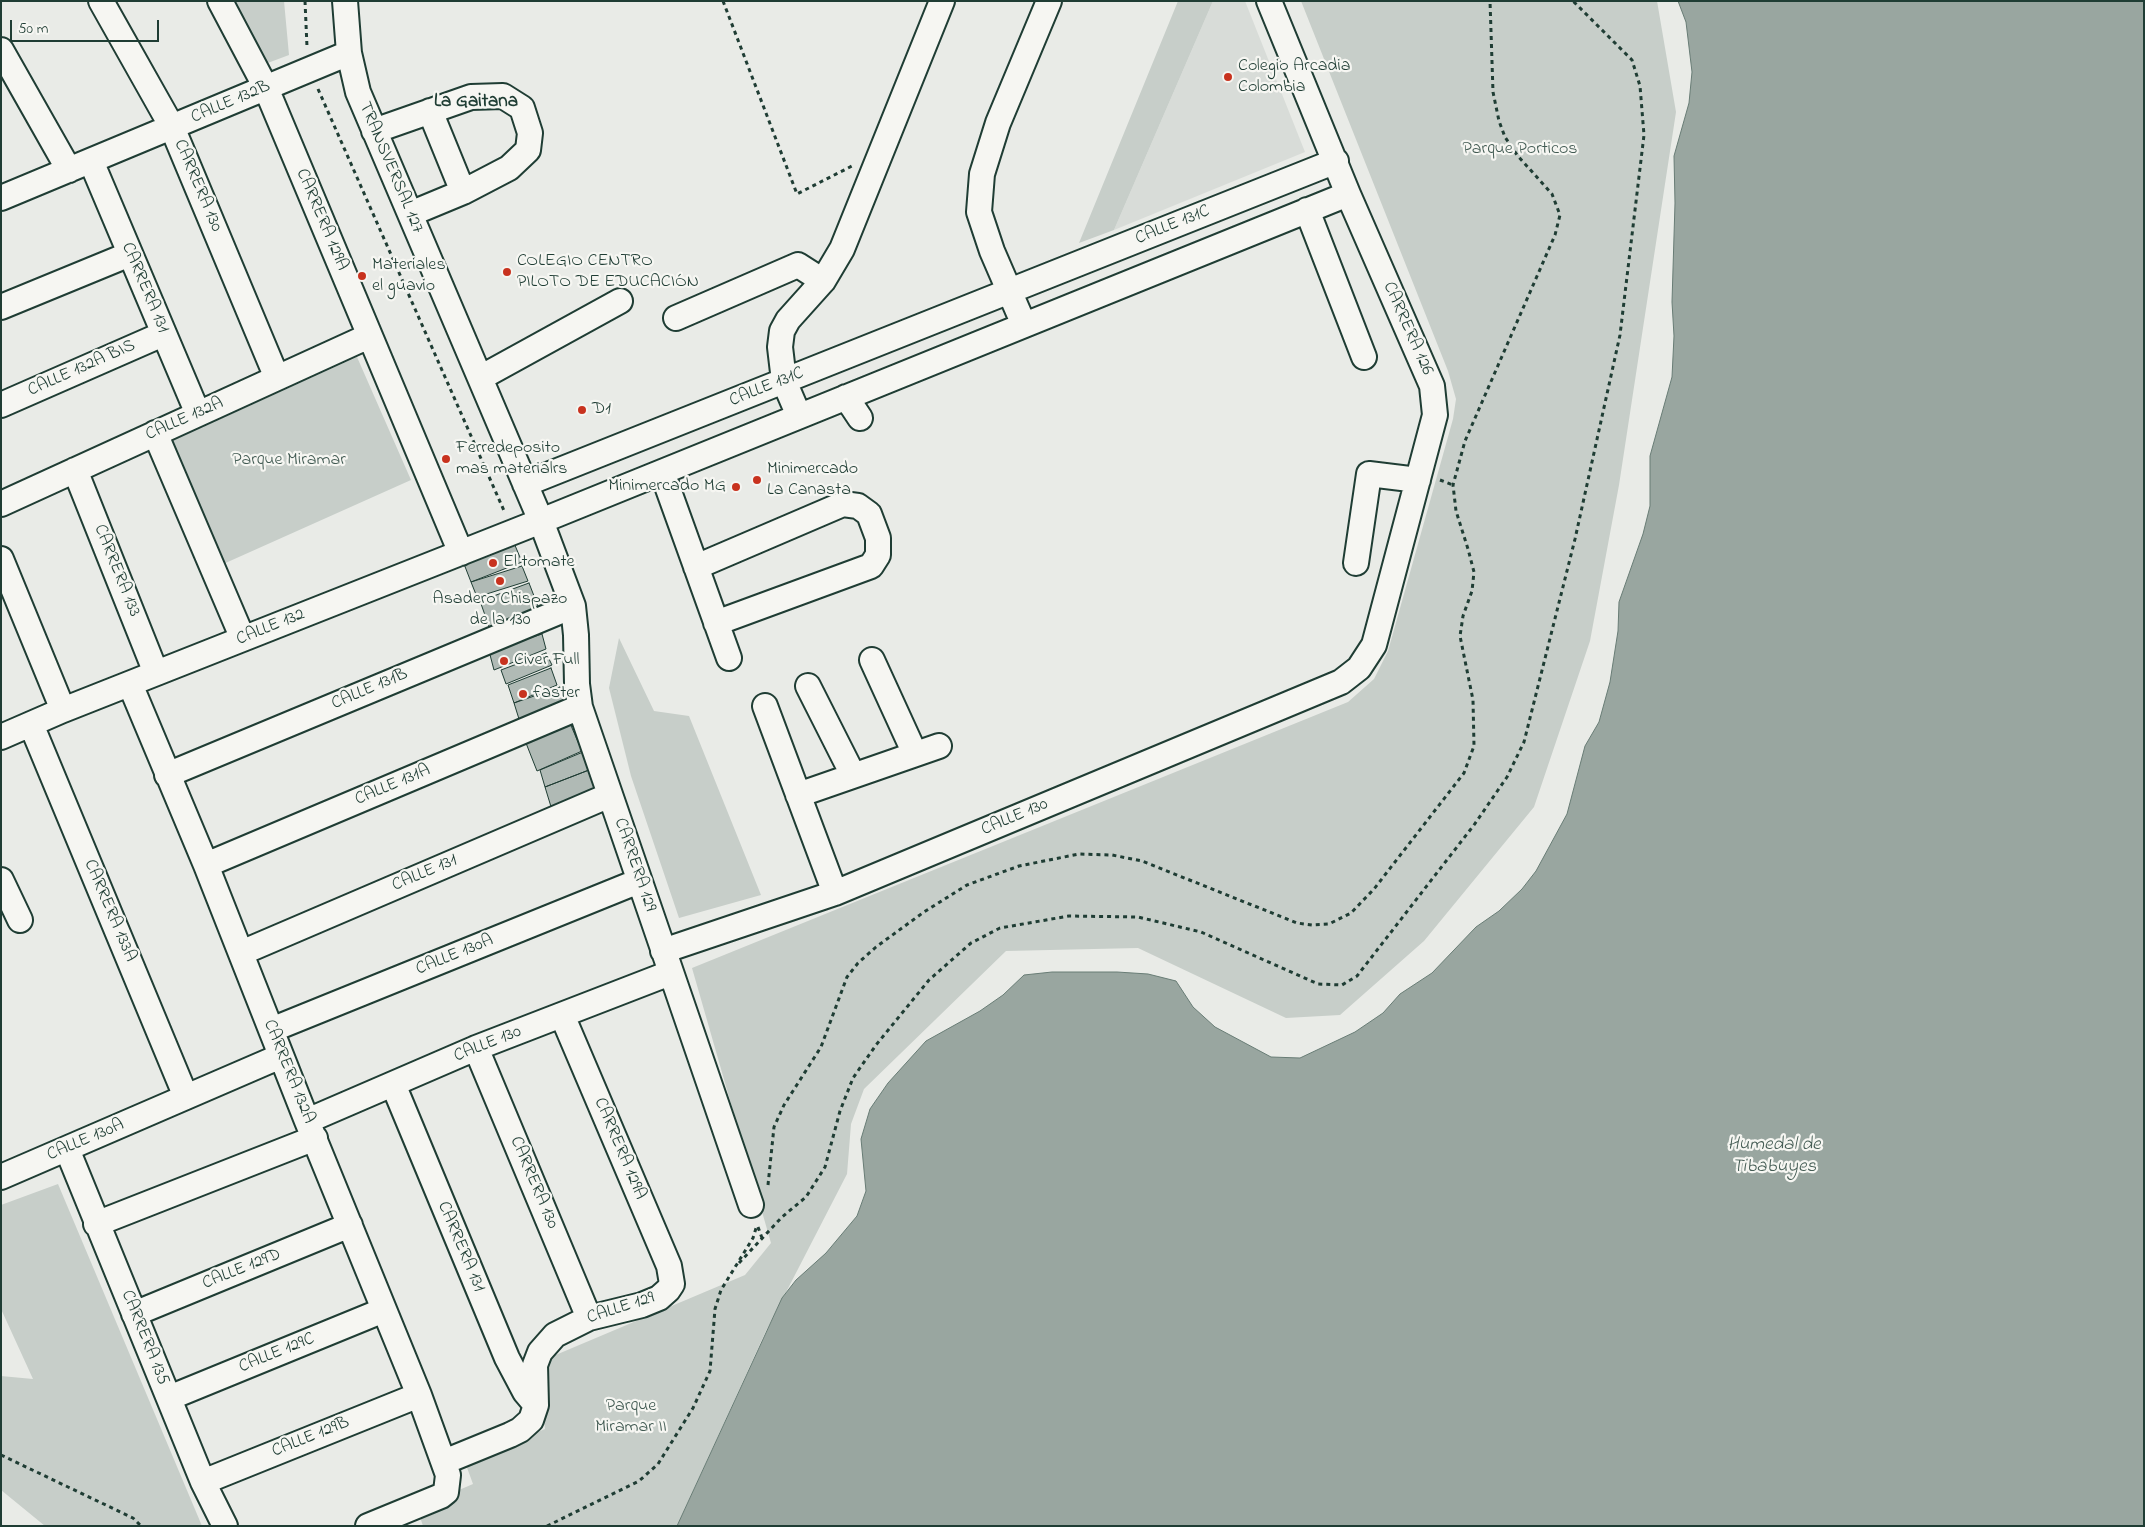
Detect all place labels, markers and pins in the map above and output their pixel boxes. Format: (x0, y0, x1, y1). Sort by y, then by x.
place label: Colegio Arcadia Colombia (1238, 56, 1350, 98)
marker: Colegio Arcadia Colombia (1222, 71, 1234, 83)
place label: COLEGIO CENTRO PILOTO DE EDUCACIÓN (517, 251, 699, 294)
place label: Materiales el guavio (372, 255, 446, 298)
marker: COLEGIO CENTRO PILOTO DE EDUCACIÓN (501, 266, 513, 278)
marker: Materiales el guavio (356, 270, 368, 282)
place label: D1 (592, 399, 611, 421)
marker: D1 (576, 404, 588, 416)
place label: Ferredeposito mas materialrs (456, 438, 567, 480)
marker: Ferredeposito mas materialrs (440, 453, 452, 465)
place label: Minimercado La Canasta (767, 459, 858, 502)
marker: Minimercado La Canasta (751, 474, 763, 486)
place label: Minimercado MG (608, 476, 726, 498)
marker: Minimercado MG (730, 481, 742, 493)
place label: El tomate (503, 552, 575, 574)
marker: El tomate (487, 557, 499, 569)
marker: Asadero Chispazo de la 130 (494, 575, 506, 587)
place label: Asadero Chispazo de la 130 (433, 589, 567, 632)
place label: Civer Full (514, 650, 579, 672)
marker: Civer Full (498, 655, 510, 667)
place label: faster (533, 683, 580, 705)
marker: faster (517, 688, 529, 700)

